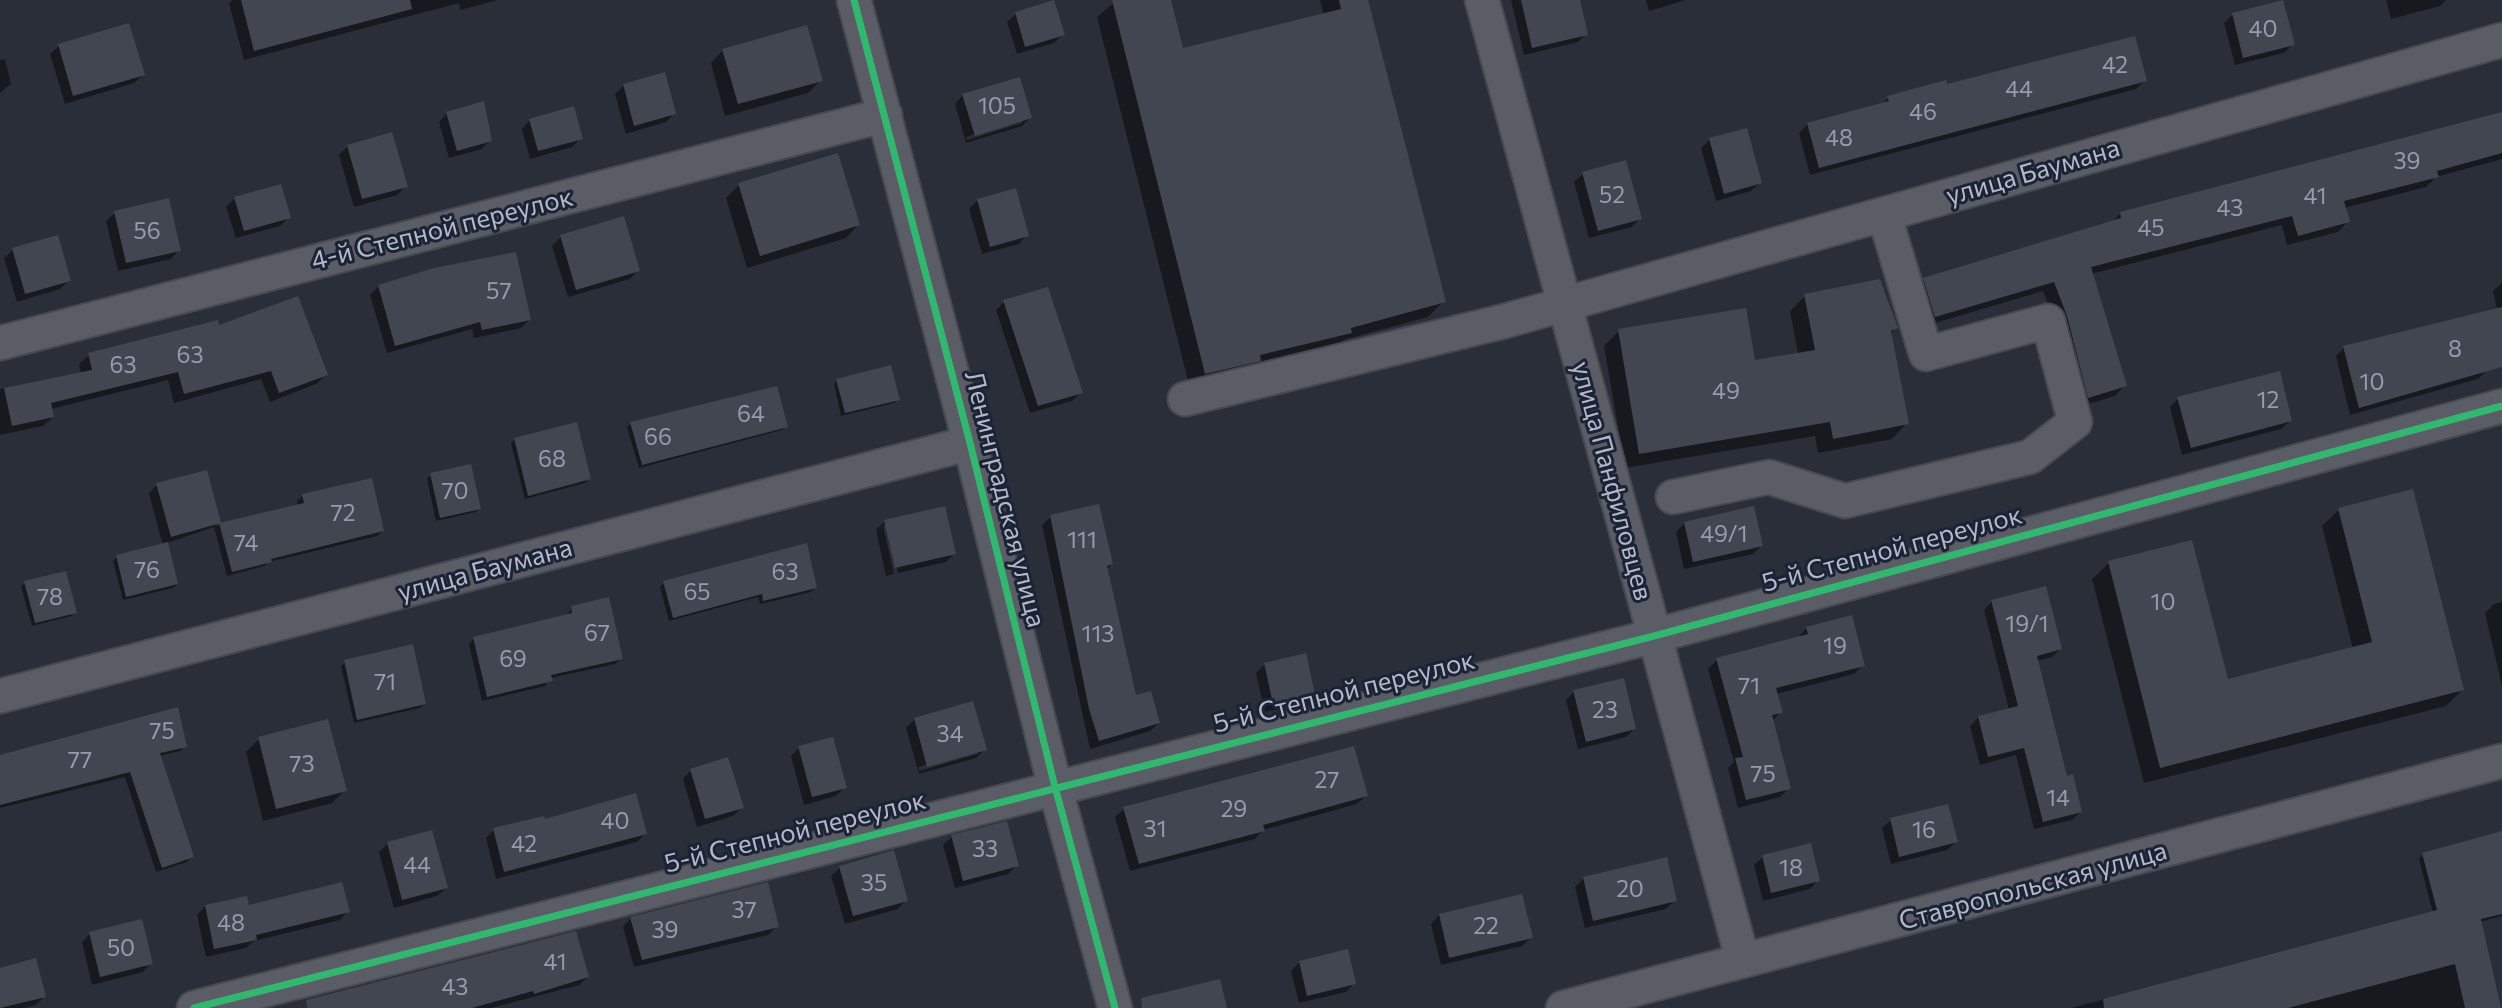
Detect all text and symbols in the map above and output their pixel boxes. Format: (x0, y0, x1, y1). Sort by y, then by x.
house number: 40 (2249, 15, 2277, 43)
house number: 42 (2102, 51, 2128, 79)
house number: 44 (2005, 75, 2033, 103)
house number: 105 (978, 92, 1016, 120)
house number: 46 (1909, 98, 1937, 126)
house number: 48 (1825, 124, 1853, 152)
street label: улица Баумана (1943, 132, 2123, 212)
house number: 39 (2393, 147, 2421, 175)
street label: 4-й Степной переулок (308, 181, 576, 277)
house number: 52 (1599, 181, 1625, 209)
house number: 41 (2304, 182, 2326, 210)
house number: 43 (2217, 194, 2243, 222)
house number: 45 (2137, 214, 2165, 242)
house number: 56 (133, 217, 161, 245)
house number: 57 (486, 277, 512, 305)
house number: 8 (2448, 335, 2462, 363)
house number: 63 (176, 341, 204, 369)
house number: 63 (109, 351, 137, 379)
street label: улица Панфиловцев (1565, 358, 1659, 604)
street label: Ленинградская улица (958, 368, 1052, 630)
house number: 10 (2360, 368, 2384, 396)
house number: 49 (1712, 377, 1740, 405)
house number: 12 (2257, 386, 2279, 414)
house number: 64 (737, 400, 765, 428)
house number: 66 (644, 423, 672, 451)
house number: 68 (538, 445, 566, 473)
house number: 70 (441, 477, 469, 505)
house number: 72 (331, 499, 355, 527)
street label: 5-й Степной переулок (1758, 499, 2026, 599)
house number: 49/1 (1700, 520, 1748, 548)
house number: 111 (1067, 526, 1097, 554)
house number: 74 (234, 529, 258, 557)
street label: улица Баумана (394, 532, 576, 608)
house number: 76 (134, 556, 160, 584)
house number: 63 (771, 558, 799, 586)
house number: 65 (683, 578, 711, 606)
house number: 78 (37, 583, 63, 611)
house number: 10 (2151, 588, 2175, 616)
house number: 19/1 (2005, 610, 2049, 638)
house number: 67 (584, 619, 610, 647)
house number: 113 (1082, 620, 1114, 648)
house number: 19 (1823, 632, 1847, 660)
street label: 5-й Степной переулок (1210, 644, 1478, 740)
house number: 69 (499, 645, 527, 673)
house number: 71 (374, 668, 396, 696)
house number: 71 (1738, 672, 1760, 700)
house number: 23 (1592, 696, 1618, 724)
house number: 75 (149, 717, 175, 745)
house number: 34 (937, 720, 963, 748)
house number: 77 (68, 746, 92, 774)
house number: 73 (289, 750, 315, 778)
house number: 75 (1750, 760, 1776, 788)
house number: 27 (1315, 766, 1339, 794)
street label: 5-й Степной переулок (661, 784, 929, 880)
house number: 14 (2046, 784, 2070, 812)
house number: 29 (1221, 795, 1247, 823)
house number: 40 (601, 807, 629, 835)
house number: 31 (1144, 815, 1166, 843)
house number: 16 (1912, 816, 1936, 844)
house number: 42 (511, 830, 537, 858)
house number: 33 (972, 835, 998, 863)
street label: Ставропольская улица (1896, 835, 2170, 937)
house number: 44 (403, 851, 431, 879)
house number: 18 (1779, 854, 1803, 882)
house number: 35 (861, 869, 887, 897)
house number: 20 (1616, 875, 1644, 903)
house number: 37 (731, 896, 757, 924)
house number: 48 (217, 909, 245, 937)
house number: 22 (1473, 912, 1499, 940)
house number: 39 (651, 916, 679, 944)
house number: 50 (107, 934, 135, 962)
house number: 41 (544, 948, 566, 976)
house number: 43 (442, 973, 468, 1001)

